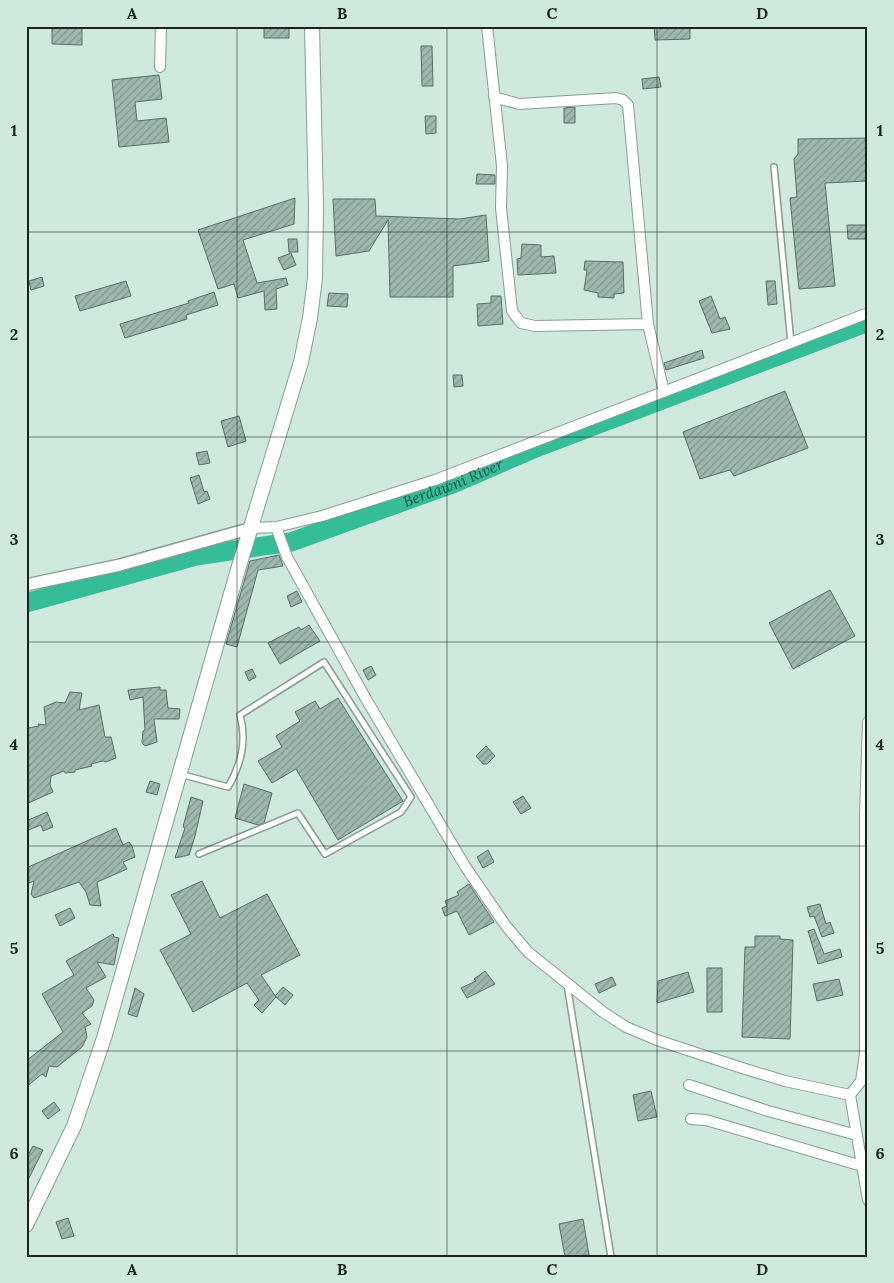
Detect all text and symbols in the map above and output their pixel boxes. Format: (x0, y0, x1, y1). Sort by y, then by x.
text: A (127, 3, 138, 23)
text: B (337, 3, 348, 23)
text: C (546, 3, 558, 23)
text: D (756, 3, 768, 23)
text: 1 (11, 120, 17, 140)
text: 1 (877, 120, 883, 140)
text: 2 (10, 324, 18, 344)
text: 2 (876, 324, 884, 344)
water label: Berdawni River (400, 454, 506, 510)
text: 3 (10, 529, 19, 549)
text: 3 (876, 529, 885, 549)
text: 4 (10, 734, 19, 754)
text: 4 (876, 734, 885, 754)
text: 5 (10, 938, 19, 958)
text: 5 (876, 938, 885, 958)
text: 6 (9, 1143, 19, 1163)
text: 6 (875, 1143, 885, 1163)
text: A (127, 1259, 138, 1279)
text: B (337, 1259, 348, 1279)
text: C (546, 1259, 558, 1279)
text: D (756, 1259, 768, 1279)

